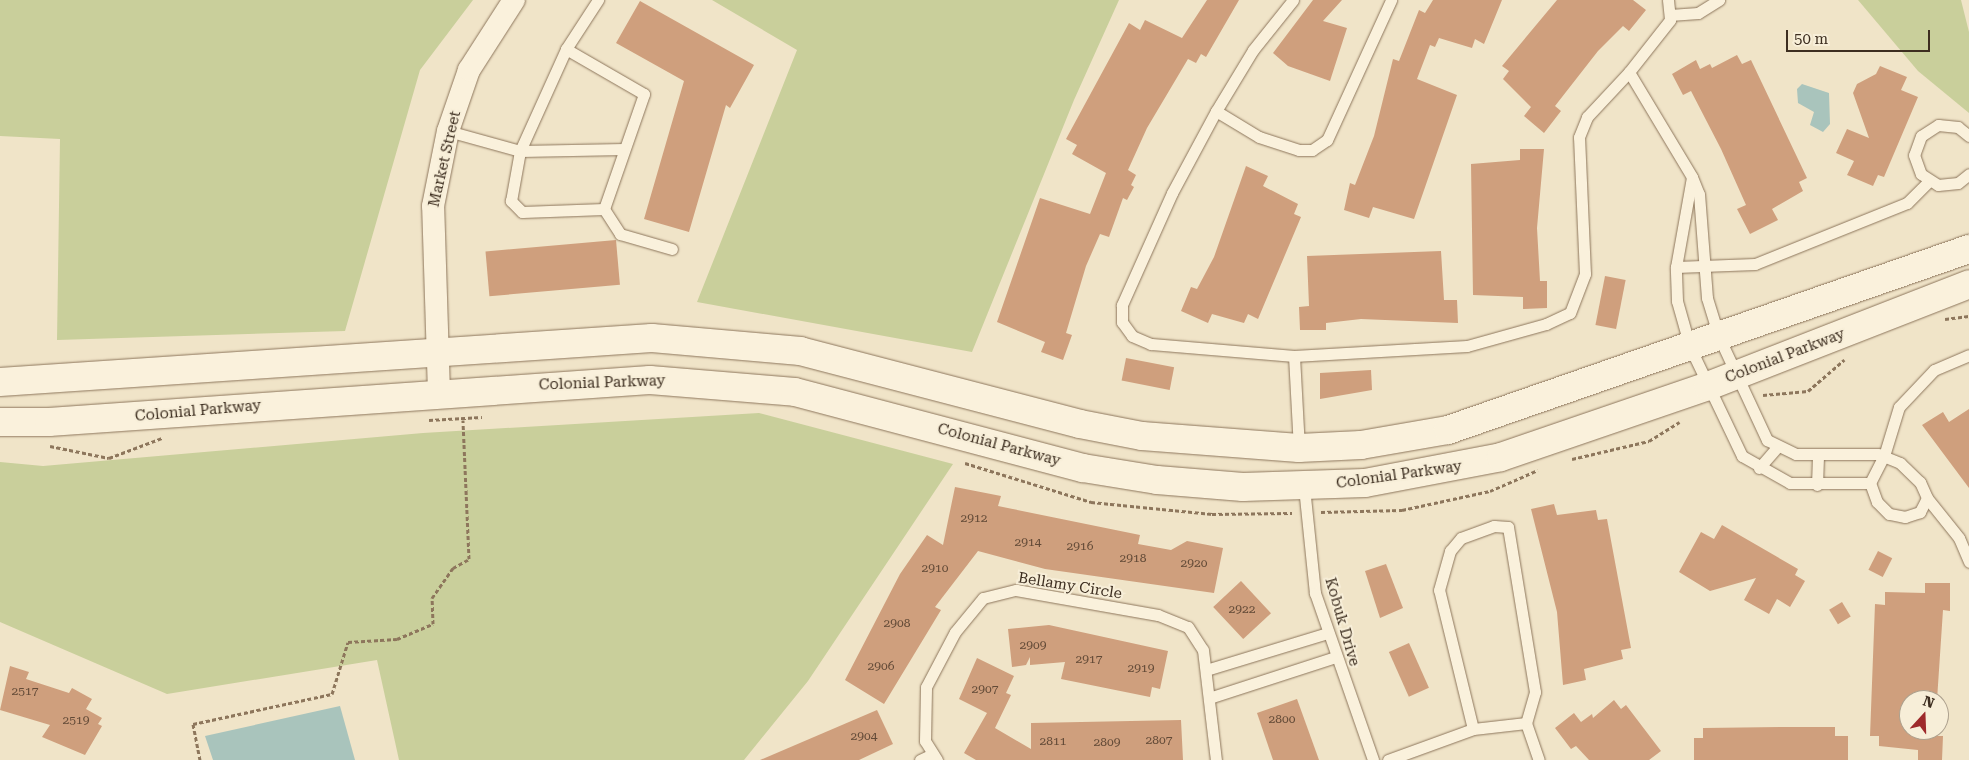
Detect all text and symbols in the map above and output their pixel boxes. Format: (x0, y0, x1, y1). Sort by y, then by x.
scale bar (1789, 20, 1933, 52)
text: 50 m (1794, 30, 1828, 48)
street label: Market Street (425, 109, 465, 209)
street label: Colonial Parkway (1723, 325, 1847, 387)
street label: Colonial Parkway (538, 372, 666, 394)
street label: Colonial Parkway (134, 397, 262, 425)
street label: Colonial Parkway (936, 420, 1062, 470)
street label: Colonial Parkway (1335, 457, 1463, 493)
house number: 2912 (961, 512, 987, 526)
house number: 2914 (1015, 536, 1041, 550)
house number: 2916 (1067, 540, 1093, 554)
house number: 2918 (1120, 552, 1146, 566)
house number: 2920 (1181, 557, 1207, 571)
house number: 2910 (922, 562, 948, 576)
street label: Bellamy Circle (1017, 569, 1123, 603)
street label: Kobuk Drive (1321, 576, 1363, 668)
house number: 2922 (1229, 603, 1255, 617)
house number: 2908 (884, 617, 910, 631)
house number: 2909 (1020, 639, 1046, 653)
house number: 2917 (1076, 653, 1102, 667)
house number: 2906 (868, 660, 894, 674)
house number: 2919 (1128, 662, 1154, 676)
house number: 2907 (972, 683, 998, 697)
house number: 2517 (12, 685, 38, 699)
north arrow (1899, 690, 1949, 740)
text: N (1921, 692, 1937, 711)
house number: 2800 (1269, 713, 1295, 727)
house number: 2519 (63, 714, 89, 728)
house number: 2904 (851, 730, 877, 744)
house number: 2807 (1146, 734, 1172, 748)
house number: 2811 (1040, 735, 1066, 749)
house number: 2809 (1094, 736, 1120, 750)

